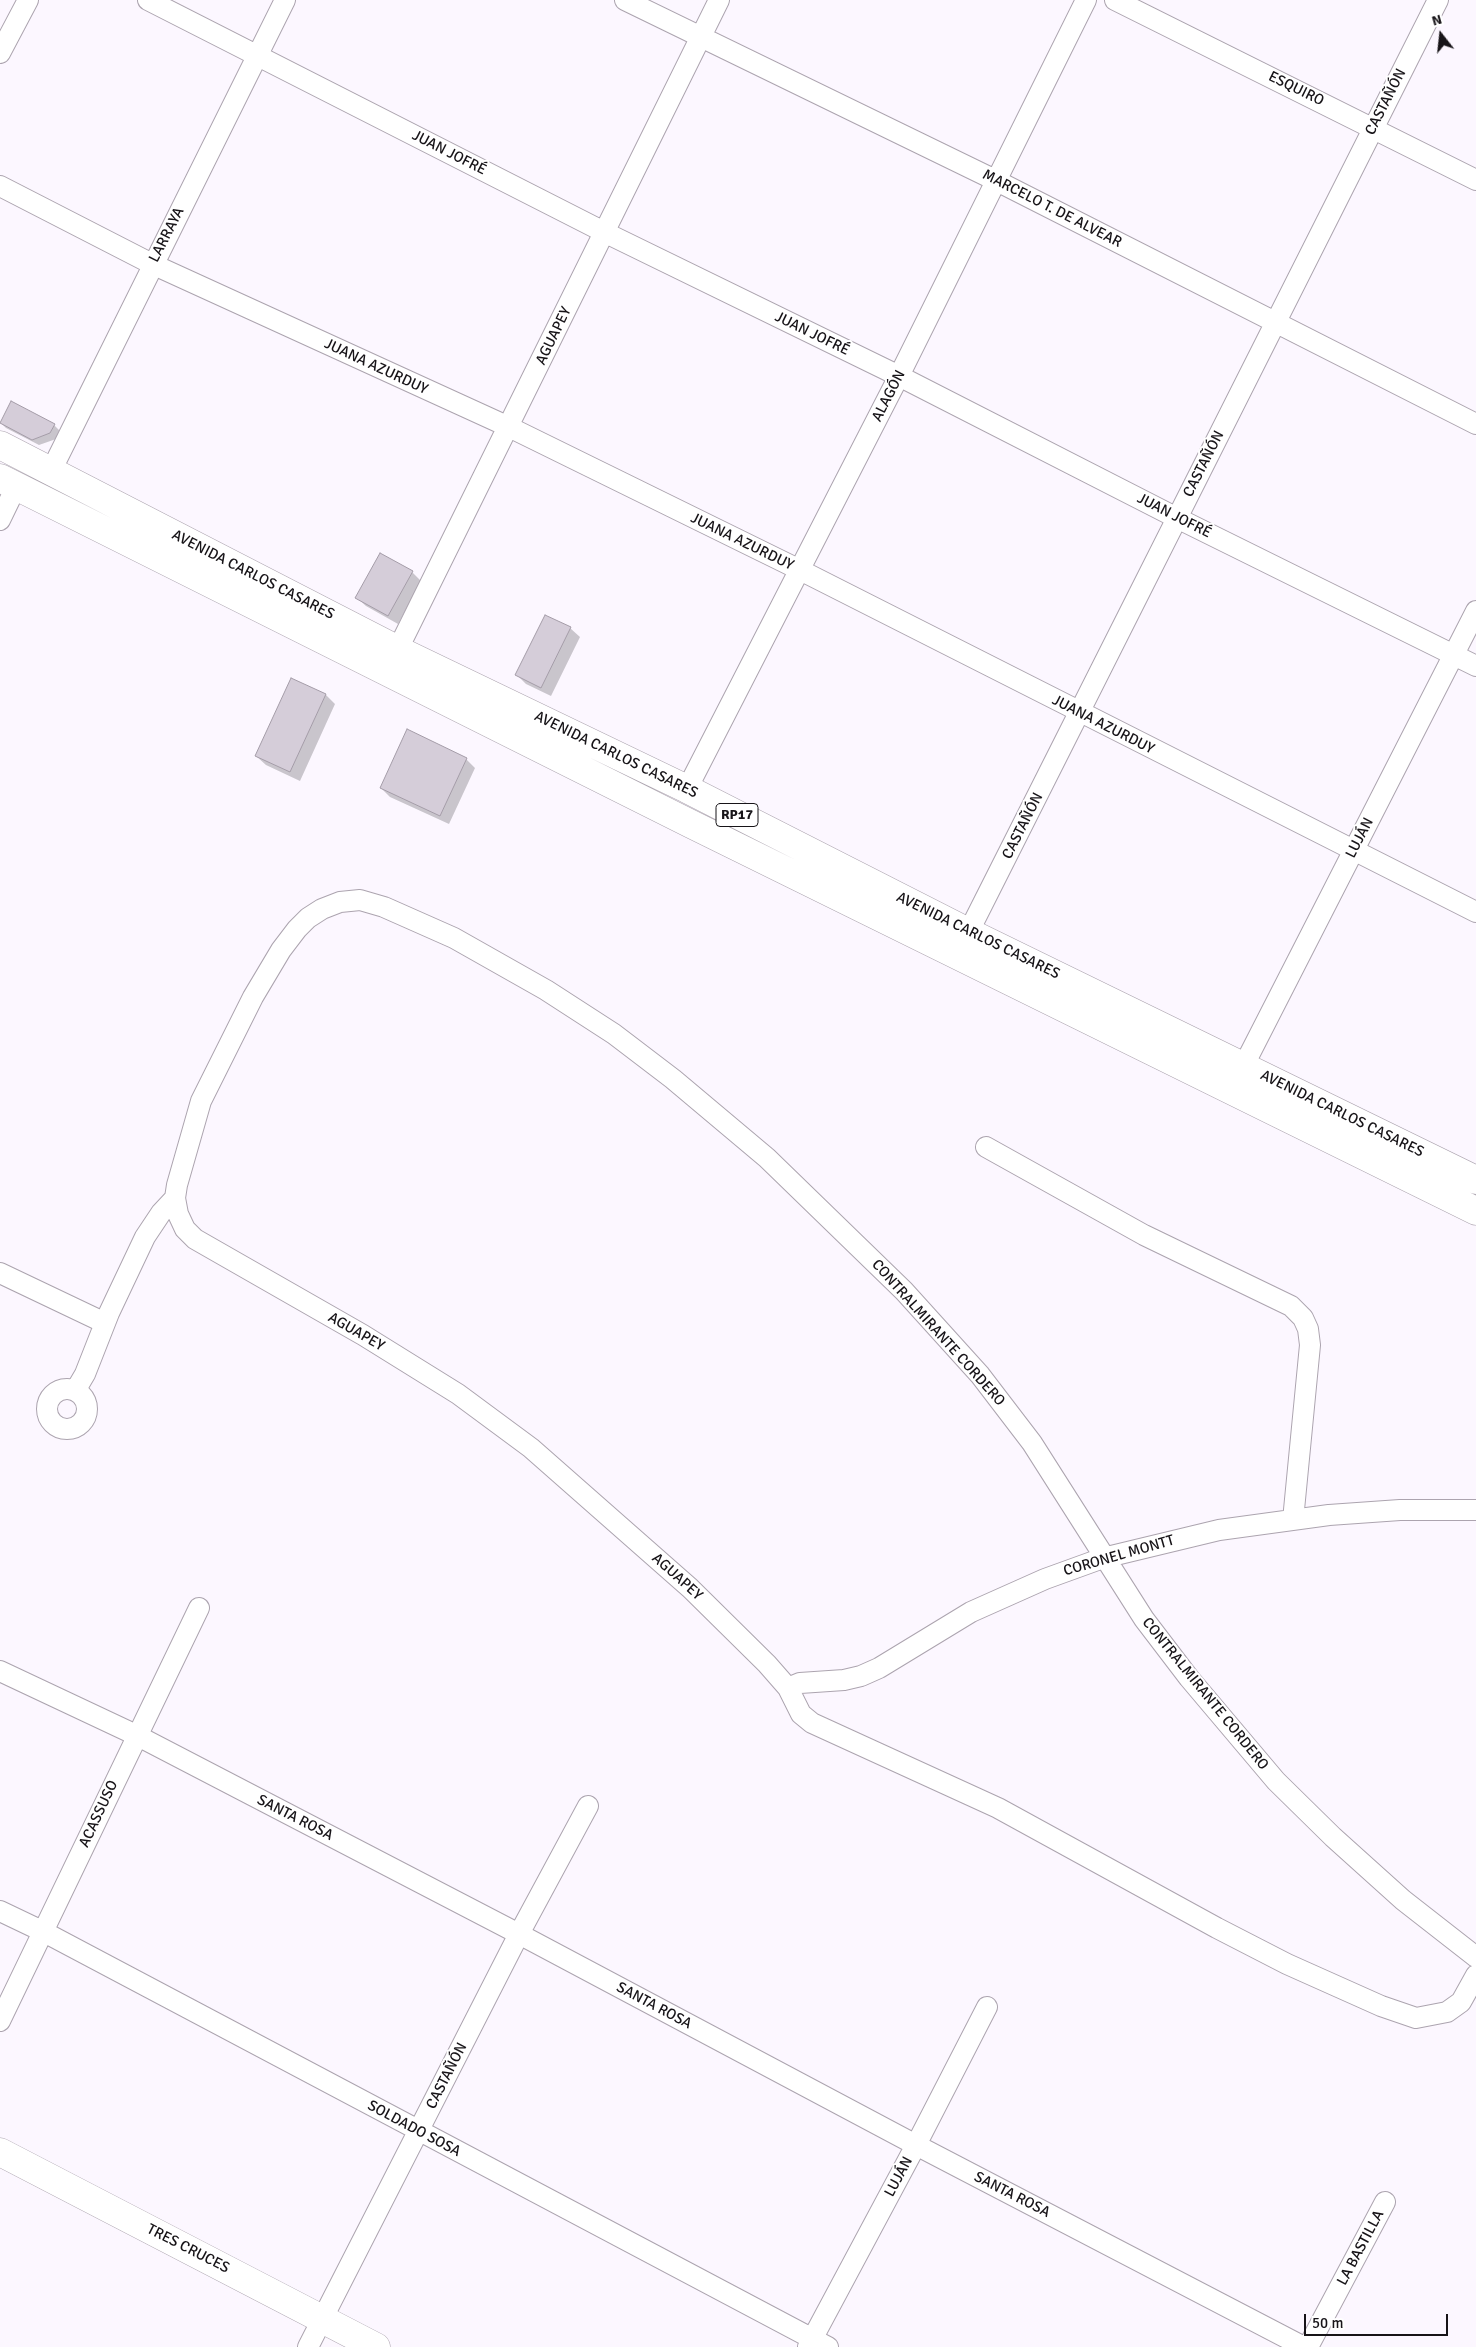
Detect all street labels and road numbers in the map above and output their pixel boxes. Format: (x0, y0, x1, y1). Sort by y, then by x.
street label: CASTAÑÓN (1362, 66, 1410, 138)
street label: ESQUIRO (1265, 68, 1327, 110)
street label: JUAN JOFRÉ (409, 127, 489, 179)
street label: MARCELO T. DE ALVEAR (979, 166, 1125, 252)
street label: LARRAYA (146, 205, 188, 265)
street label: AGUAPEY (532, 304, 576, 368)
street label: JUAN JOFRÉ (772, 308, 852, 360)
street label: JUANA AZURDUY (321, 335, 431, 399)
street label: ALAGÓN (868, 367, 910, 425)
street label: CASTAÑÓN (1180, 428, 1228, 500)
street label: JUAN JOFRÉ (1134, 490, 1214, 542)
street label: JUANA AZURDUY (688, 509, 796, 575)
street label: AVENIDA CARLOS CASARES (169, 526, 337, 624)
street label: JUANA AZURDUY (1049, 691, 1157, 759)
street label: AVENIDA CARLOS CASARES (531, 707, 701, 803)
street label: CASTAÑÓN (999, 790, 1047, 862)
road number: RP17 (716, 804, 758, 826)
street label: LUJÁN (1342, 815, 1378, 861)
street label: AVENIDA CARLOS CASARES (893, 888, 1063, 984)
street label: AVENIDA CARLOS CASARES (1257, 1066, 1427, 1162)
street label: CONTRALMIRANTE CORDERO (867, 1256, 1009, 1410)
street label: AGUAPEY (325, 1309, 387, 1355)
street label: CORONEL MONTT (1061, 1532, 1177, 1580)
street label: AGUAPEY (648, 1550, 706, 1604)
street label: CONTRALMIRANTE CORDERO (1138, 1614, 1272, 1774)
street label: ACASSUSO (76, 1778, 122, 1850)
street label: SANTA ROSA (254, 1791, 336, 1845)
street label: SANTA ROSA (613, 1979, 695, 2033)
street label: CASTAÑÓN (423, 2040, 471, 2112)
street label: SOLDADO SOSA (364, 2097, 464, 2161)
street label: LUJÁN (881, 2154, 917, 2200)
street label: SANTA ROSA (971, 2168, 1053, 2222)
street label: LA BASTILLA (1334, 2207, 1388, 2289)
street label: TRES CRUCES (144, 2221, 232, 2277)

